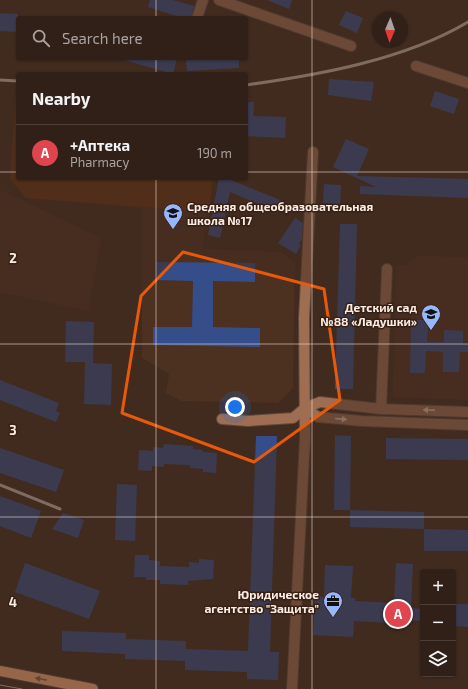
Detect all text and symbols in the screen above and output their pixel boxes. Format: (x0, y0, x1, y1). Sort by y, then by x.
north arrow (372, 12, 408, 48)
search box (16, 16, 248, 60)
icon: search (30, 27, 52, 49)
text: Search here (62, 29, 143, 47)
text: Nearby (32, 88, 90, 108)
text: +Аптека (70, 136, 130, 154)
text: A (41, 145, 49, 161)
text: 190 m (197, 145, 232, 161)
text: Pharmacy (70, 154, 129, 170)
place label: Средняя общеобразовательная школа №17 (187, 199, 373, 227)
school or university icon: Средняя общеобразовательная школа №17 (162, 202, 184, 230)
text: 2 (9, 250, 17, 266)
place label: Детский сад №88 «Ладушки» (320, 300, 417, 328)
school or university icon: Детский сад №88 «Ладушки» (420, 303, 442, 331)
your location (225, 397, 245, 417)
one-way arrow (423, 407, 435, 414)
one-way arrow (335, 416, 347, 422)
text: 3 (9, 422, 17, 438)
map controls (420, 569, 456, 677)
button: + (420, 569, 456, 605)
place label: Юридическое агентство "Защита" (204, 587, 319, 615)
office icon: Юридическое агентство "Защита" (322, 590, 344, 618)
text: 4 (9, 594, 17, 610)
pin: A (385, 599, 411, 629)
button: − (420, 605, 456, 641)
button: layers (420, 641, 456, 677)
one-way arrow (35, 675, 47, 681)

